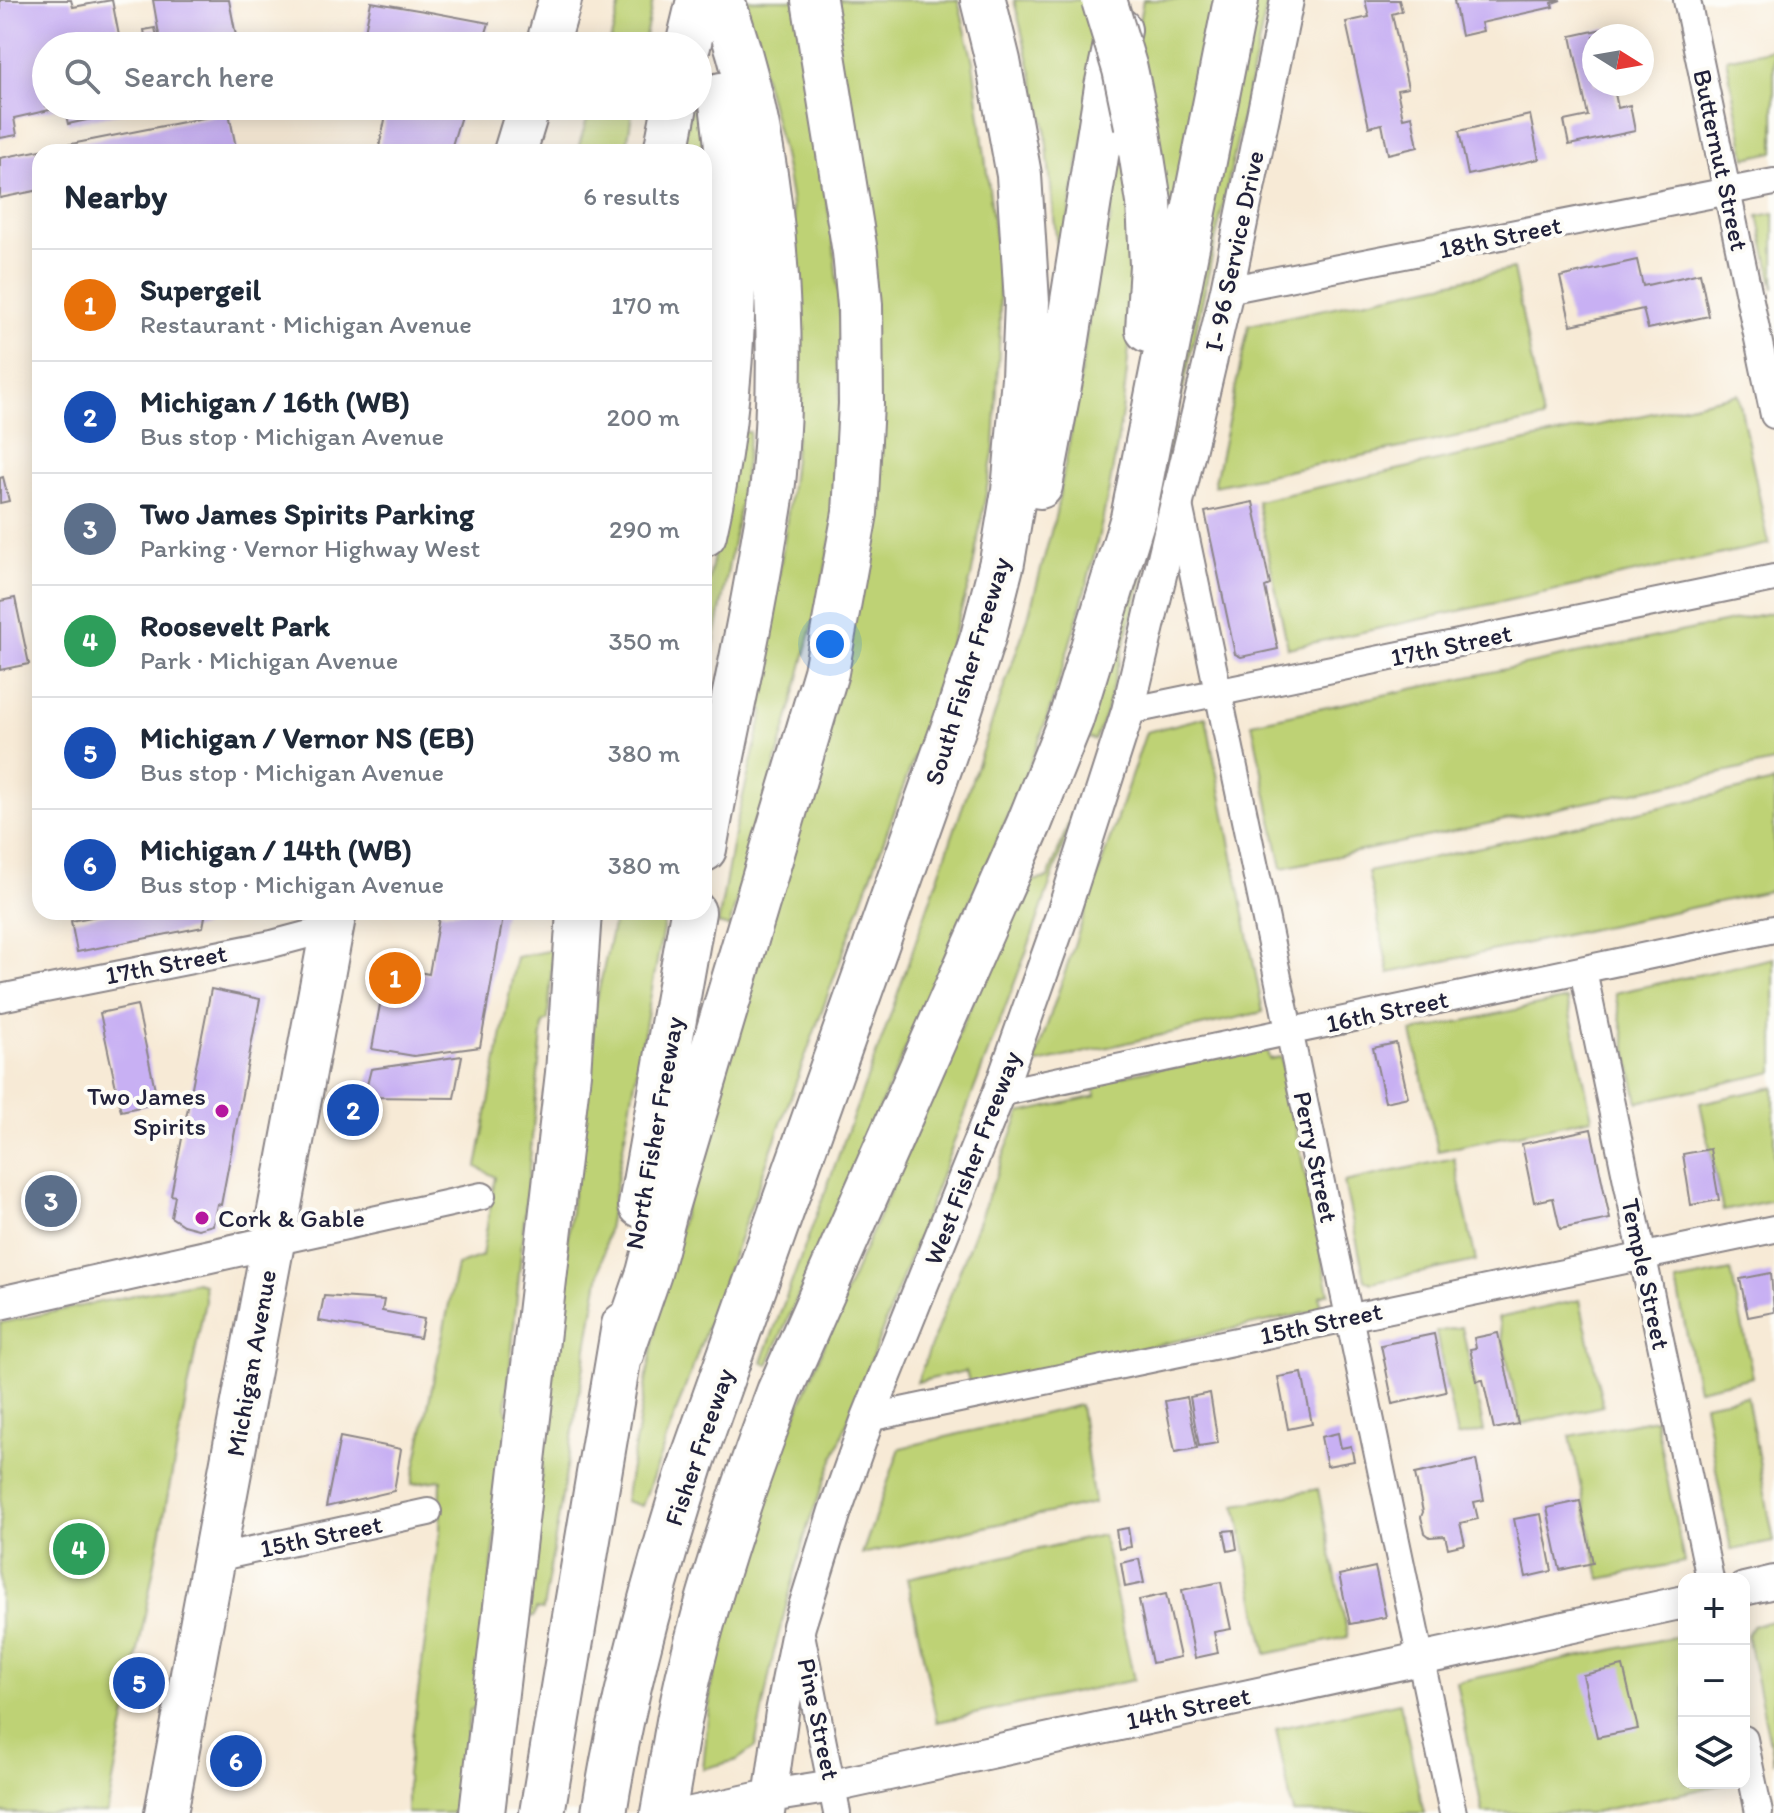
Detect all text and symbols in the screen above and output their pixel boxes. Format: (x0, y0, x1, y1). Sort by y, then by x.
north arrow (1582, 24, 1654, 96)
search box (32, 32, 712, 120)
icon: search (60, 54, 104, 98)
text: Search here (124, 58, 274, 95)
street label: Butternut Street (1686, 66, 1756, 254)
street label: I- 96 Service Drive (1197, 148, 1271, 354)
text: Nearby (64, 176, 167, 217)
text: 6 results (583, 180, 680, 212)
street label: 18th Street (1436, 208, 1564, 266)
text: Supergeil (140, 271, 261, 308)
text: 1 (84, 289, 96, 321)
text: 170 m (611, 289, 680, 321)
text: Restaurant · Michigan Avenue (140, 308, 472, 340)
text: Michigan / 16th (WB) (140, 383, 410, 420)
text: 2 (83, 401, 97, 433)
text: 200 m (607, 401, 680, 433)
text: Bus stop · Michigan Avenue (140, 420, 444, 452)
text: Two James Spirits Parking (140, 495, 474, 532)
text: 3 (83, 513, 97, 545)
text: 290 m (609, 513, 680, 545)
text: Parking · Vernor Highway West (140, 532, 480, 564)
street label: South Fisher Freeway (917, 553, 1017, 789)
text: Roosevelt Park (140, 607, 330, 644)
street label: 17th Street (1387, 617, 1515, 673)
your location (810, 624, 850, 664)
text: 4 (82, 625, 98, 657)
text: 350 m (608, 625, 680, 657)
text: Park · Michigan Avenue (140, 644, 398, 676)
text: Michigan / Vernor NS (EB) (140, 719, 475, 756)
text: 5 (83, 737, 97, 769)
text: 380 m (608, 737, 680, 769)
text: Bus stop · Michigan Avenue (140, 756, 444, 788)
text: Michigan / 14th (WB) (140, 831, 412, 868)
text: 6 (83, 849, 97, 881)
text: 380 m (608, 849, 680, 881)
text: Bus stop · Michigan Avenue (140, 868, 444, 900)
street label: 17th Street (103, 937, 230, 991)
pin: 1 (369, 948, 421, 1008)
street label: 16th Street (1323, 982, 1451, 1040)
street label: North Fisher Freeway (618, 1014, 690, 1252)
street label: West Fisher Freeway (916, 1046, 1028, 1270)
place label: Two James Spirits (87, 1080, 206, 1142)
pin: 2 (327, 1080, 379, 1140)
street label: Perry Street (1286, 1088, 1346, 1226)
marker: Two James Spirits (213, 1102, 231, 1120)
pin: 3 (25, 1171, 77, 1231)
street label: Temple Street (1614, 1196, 1678, 1353)
place label: Cork & Gable (218, 1202, 365, 1234)
marker: Cork & Gable (193, 1209, 211, 1227)
street label: Michigan Avenue (219, 1267, 283, 1459)
street label: 15th Street (1257, 1294, 1385, 1352)
street label: Fisher Freeway (657, 1364, 741, 1530)
street label: 15th Street (257, 1507, 385, 1565)
pin: 4 (53, 1519, 105, 1579)
map controls (1678, 1573, 1750, 1789)
button: + (1678, 1573, 1750, 1645)
button: − (1678, 1645, 1750, 1717)
pin: 5 (113, 1653, 165, 1713)
street label: Pine Street (790, 1655, 848, 1783)
street label: 14th Street (1123, 1679, 1253, 1737)
button: layers (1678, 1717, 1750, 1789)
pin: 6 (210, 1731, 262, 1791)

